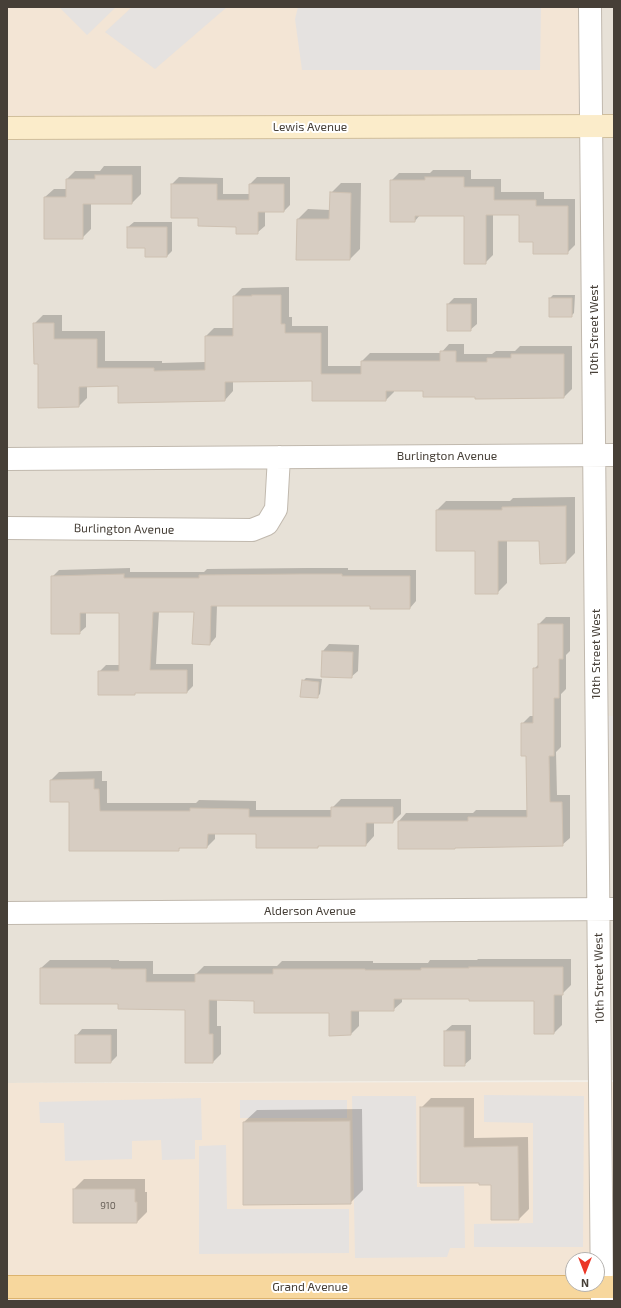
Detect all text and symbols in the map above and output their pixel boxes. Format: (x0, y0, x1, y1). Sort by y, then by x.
street label: Lewis Avenue (273, 120, 347, 134)
street label: 10th Street West (587, 285, 601, 375)
street label: Burlington Avenue (397, 449, 497, 463)
street label: Burlington Avenue (74, 521, 174, 537)
street label: 10th Street West (589, 609, 603, 699)
street label: Alderson Avenue (264, 904, 356, 918)
street label: 10th Street West (591, 933, 607, 1023)
house number: 910 (100, 1200, 116, 1212)
north arrow (565, 1252, 605, 1292)
text: N (581, 1277, 589, 1290)
street label: Grand Avenue (272, 1280, 348, 1294)

